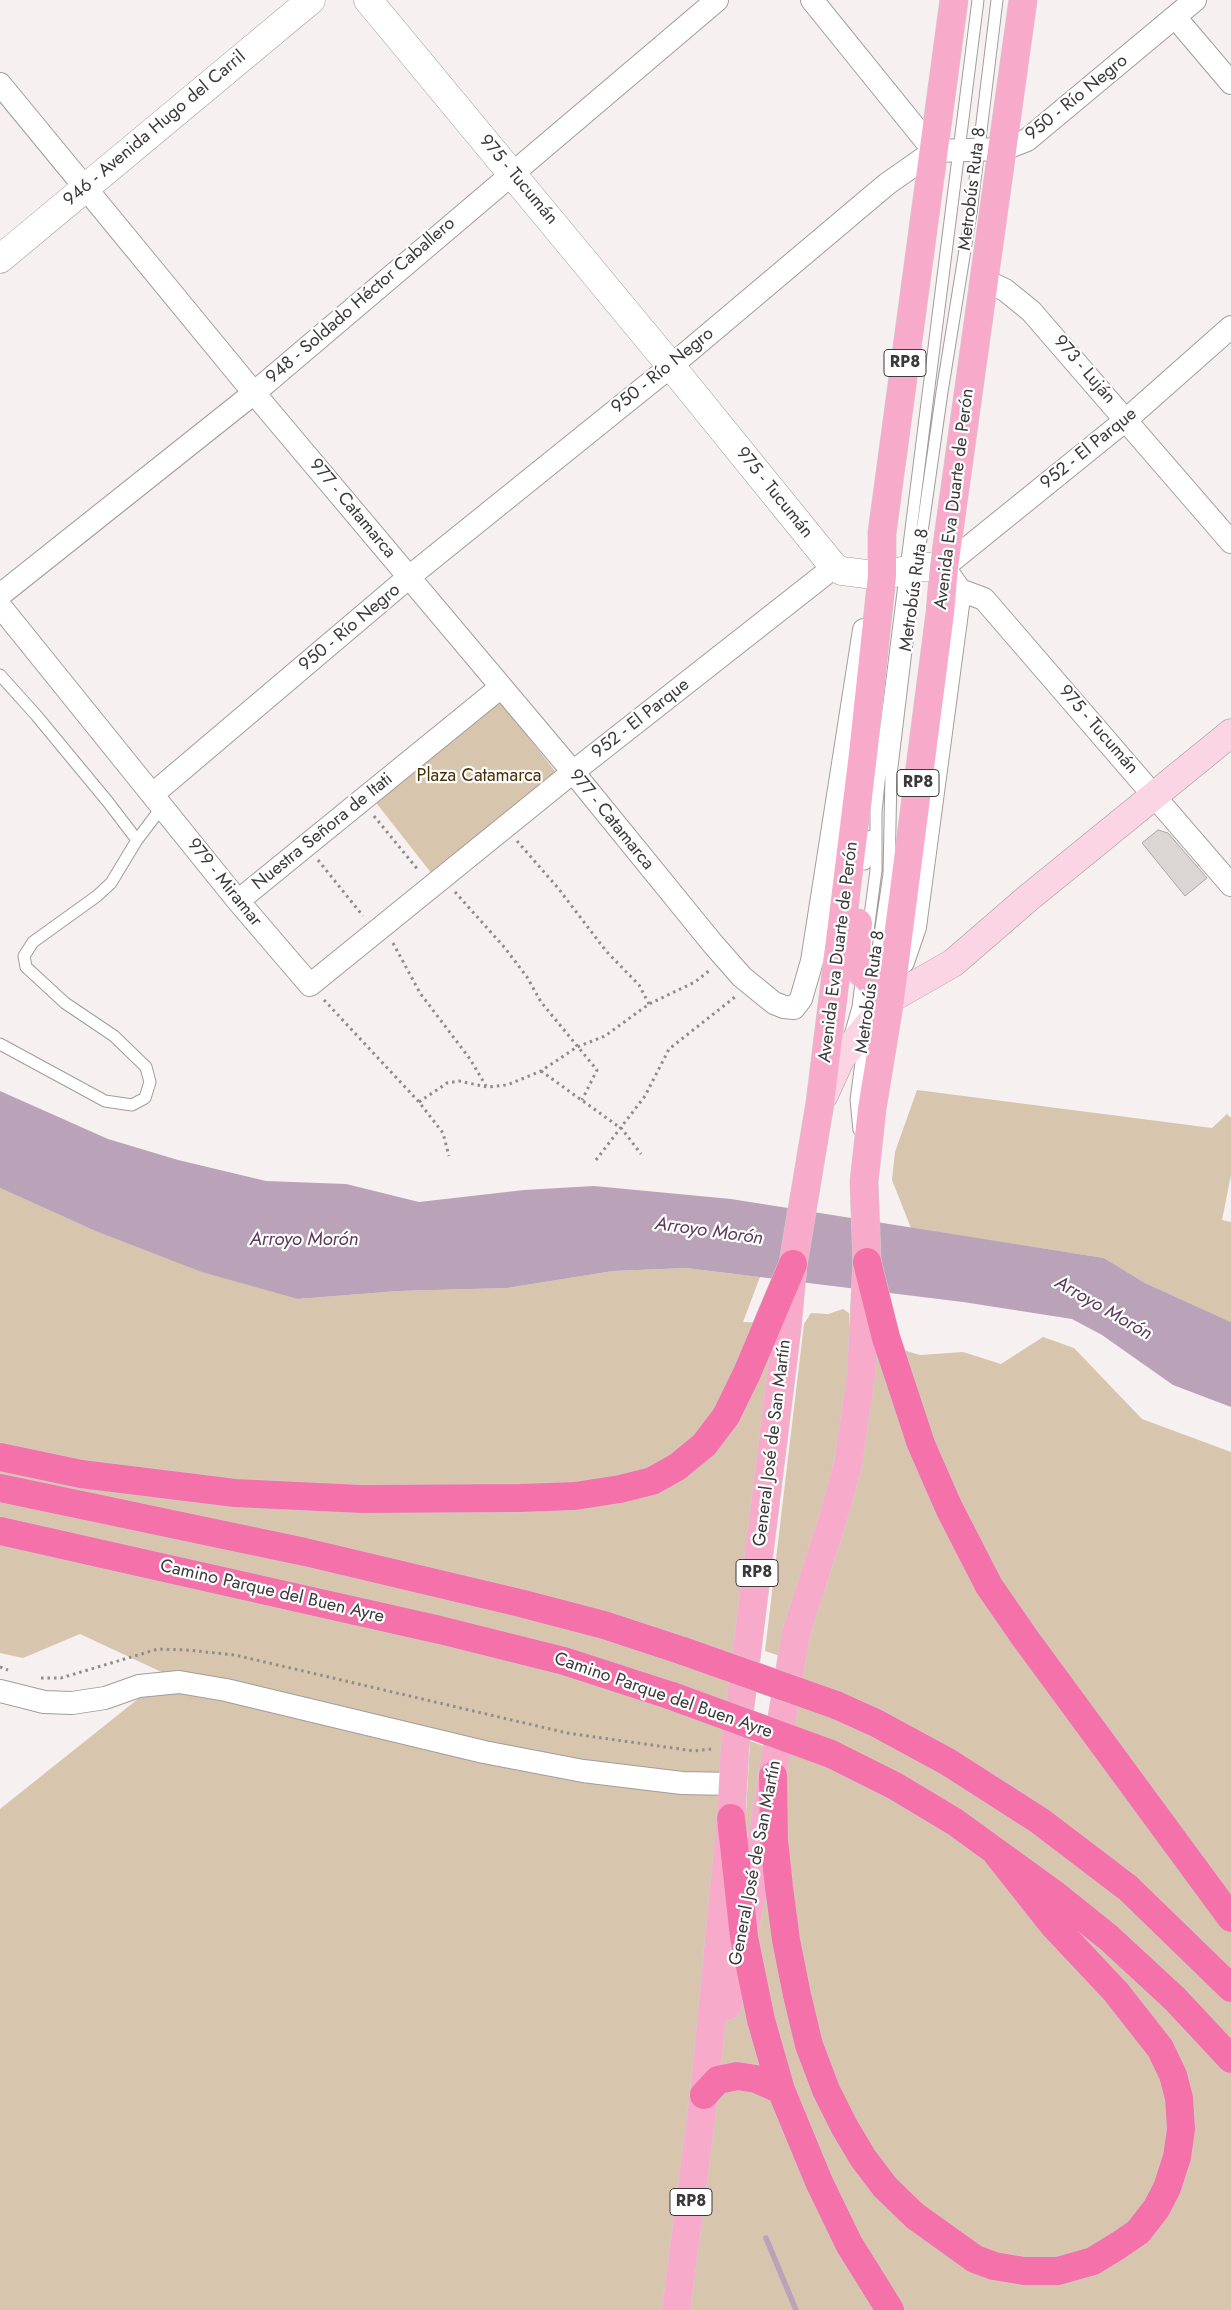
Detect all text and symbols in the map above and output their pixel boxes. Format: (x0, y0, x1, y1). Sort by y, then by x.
street label: 946 - Avenida Hugo del Carril (60, 46, 250, 212)
street label: 950 - Río Negro (1022, 50, 1132, 146)
street label: Metrobús Ruta 8 (955, 126, 991, 252)
street label: 975 - Tucumán (474, 131, 562, 229)
street label: 948 - Soldado Héctor Caballero (262, 213, 460, 389)
street label: 950 - Río Negro (608, 323, 718, 419)
street label: 973 - Luján (1048, 331, 1120, 409)
road number: RP8 (884, 349, 926, 376)
street label: Avenida Eva Duarte de Perón (931, 387, 979, 611)
street label: 952 - El Parque (1036, 404, 1142, 494)
street label: 975 - Tucumán (731, 443, 817, 543)
street label: 977 - Catamarca (304, 455, 400, 563)
street label: Metrobús Ruta 8 (896, 527, 934, 653)
street label: 950 - Río Negro (295, 580, 405, 676)
street label: 952 - El Parque (588, 674, 694, 764)
street label: 975 - Tucumán (1054, 681, 1142, 779)
street label: 977 - Catamarca (564, 765, 658, 875)
park label: Plaza Catamarca (417, 766, 541, 788)
street label: Nuestra Señora de Itati (248, 769, 398, 895)
road number: RP8 (897, 770, 939, 796)
street label: 979 - Miramar (182, 835, 266, 931)
street label: Avenida Eva Duarte de Perón (815, 840, 863, 1064)
street label: Metrobús Ruta 8 (852, 929, 890, 1055)
water label: Arroyo Morón (654, 1213, 764, 1251)
water label: Arroyo Morón (250, 1229, 358, 1251)
water label: Arroyo Morón (1050, 1272, 1156, 1346)
street label: General José de San Martín (750, 1338, 796, 1548)
street label: Camino Parque del Buen Ayre (158, 1556, 386, 1628)
road number: RP8 (736, 1560, 778, 1586)
street label: Camino Parque del Buen Ayre (551, 1648, 775, 1744)
street label: General José de San Martín (726, 1759, 786, 1967)
road number: RP8 (670, 2188, 712, 2216)

